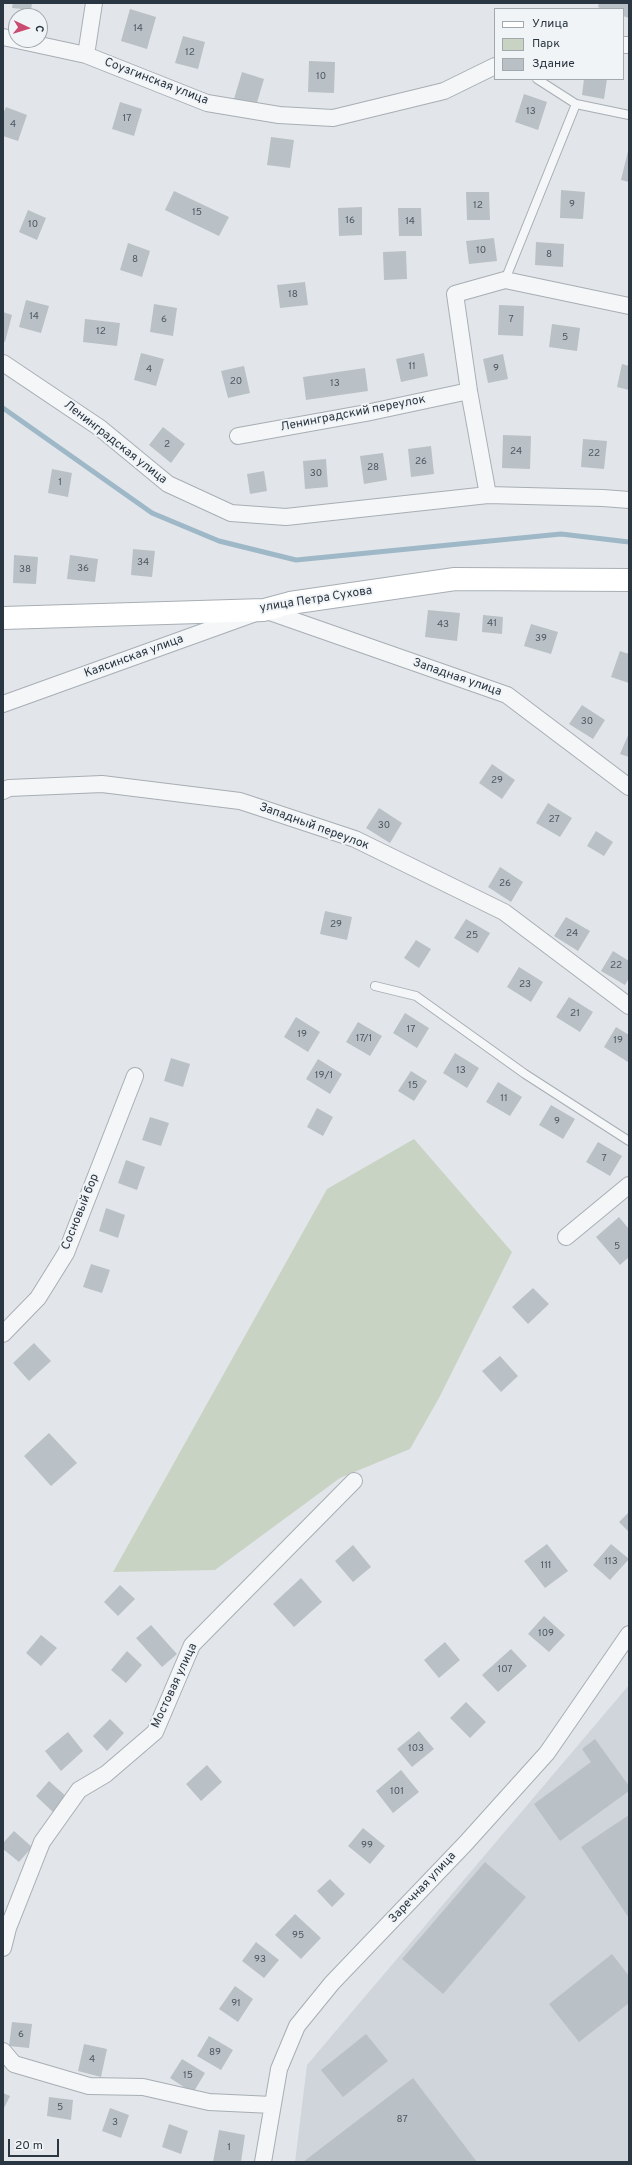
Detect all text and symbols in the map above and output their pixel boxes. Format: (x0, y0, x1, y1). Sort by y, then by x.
north arrow (8, 8, 48, 48)
legend (494, 8, 624, 80)
text: Улица (532, 16, 568, 32)
house number: 14 (133, 23, 143, 35)
text: С (32, 25, 46, 33)
text: Парк (532, 36, 560, 52)
house number: 12 (185, 47, 195, 59)
street label: Соузгинская улица (102, 56, 210, 108)
text: Здание (532, 56, 575, 72)
house number: 10 (316, 71, 326, 83)
house number: 13 (526, 106, 536, 118)
house number: 17 (123, 113, 131, 125)
house number: 4 (10, 119, 16, 131)
house number: 9 (569, 199, 575, 211)
house number: 12 (473, 200, 483, 212)
house number: 15 (192, 207, 202, 219)
house number: 16 (345, 215, 355, 227)
house number: 14 (405, 216, 415, 228)
house number: 10 (28, 219, 38, 231)
house number: 10 (476, 245, 486, 257)
house number: 8 (546, 249, 552, 261)
house number: 8 (132, 254, 138, 266)
house number: 18 (288, 289, 298, 301)
house number: 14 (29, 311, 39, 323)
house number: 6 (161, 314, 167, 326)
house number: 7 (508, 314, 514, 326)
house number: 12 (96, 326, 106, 338)
house number: 5 (562, 332, 568, 344)
house number: 11 (408, 361, 416, 373)
house number: 9 (493, 363, 499, 375)
house number: 4 (146, 364, 152, 376)
house number: 20 (230, 376, 242, 388)
house number: 13 (330, 378, 340, 390)
street label: Ленинградский переулок (279, 393, 427, 435)
street label: Ленинградская улица (61, 398, 169, 488)
house number: 2 (164, 439, 170, 451)
house number: 24 (510, 446, 522, 458)
house number: 22 (588, 448, 600, 460)
house number: 26 (415, 456, 427, 468)
house number: 28 (367, 462, 379, 474)
house number: 30 (310, 468, 322, 480)
house number: 1 (58, 477, 62, 489)
house number: 34 (137, 557, 149, 569)
house number: 36 (77, 563, 89, 575)
house number: 38 (19, 564, 31, 576)
street label: улица Петра Сухова (259, 584, 373, 616)
house number: 41 (487, 618, 497, 630)
house number: 43 (437, 619, 449, 631)
street label: Каясинская улица (82, 632, 186, 682)
house number: 39 (535, 633, 547, 645)
street label: Западная улица (411, 656, 503, 700)
house number: 30 (581, 716, 593, 728)
house number: 29 (491, 775, 503, 787)
street label: Западный переулок (257, 800, 371, 854)
house number: 27 (548, 814, 560, 826)
house number: 30 (378, 820, 390, 832)
house number: 26 (499, 878, 511, 890)
house number: 29 (330, 919, 342, 931)
house number: 24 (566, 928, 578, 940)
house number: 25 (466, 930, 478, 942)
house number: 22 (610, 960, 622, 972)
house number: 23 (519, 979, 531, 991)
house number: 21 (570, 1008, 580, 1020)
house number: 17 (407, 1024, 415, 1036)
house number: 19 (297, 1029, 307, 1041)
house number: 17/1 (356, 1033, 372, 1045)
house number: 19 (613, 1035, 623, 1047)
house number: 13 (456, 1065, 466, 1077)
house number: 19/1 (315, 1070, 333, 1082)
house number: 15 (408, 1080, 418, 1092)
house number: 11 (500, 1093, 508, 1105)
house number: 9 (554, 1116, 560, 1128)
house number: 7 (601, 1153, 607, 1165)
street label: Сосновый бор (59, 1172, 103, 1252)
house number: 5 (614, 1241, 620, 1253)
house number: 113 (604, 1556, 618, 1568)
house number: 111 (540, 1560, 552, 1572)
house number: 109 (538, 1628, 554, 1640)
street label: Мостовая улица (149, 1641, 201, 1731)
house number: 107 (497, 1664, 513, 1676)
house number: 103 (408, 1743, 424, 1755)
house number: 101 (390, 1786, 404, 1798)
house number: 99 (361, 1840, 373, 1852)
street label: Заречная улица (386, 1849, 460, 1927)
house number: 95 (292, 1930, 304, 1942)
house number: 93 (254, 1954, 266, 1966)
house number: 91 (231, 1998, 241, 2010)
house number: 6 (18, 2029, 24, 2041)
house number: 89 (209, 2047, 221, 2059)
house number: 4 (89, 2054, 95, 2066)
house number: 15 (183, 2070, 193, 2082)
house number: 5 (57, 2102, 63, 2114)
house number: 87 (396, 2114, 408, 2126)
house number: 3 (112, 2117, 118, 2129)
scale bar (10, 2131, 61, 2157)
text: 20 m (15, 2138, 43, 2154)
house number: 1 (227, 2142, 231, 2154)

